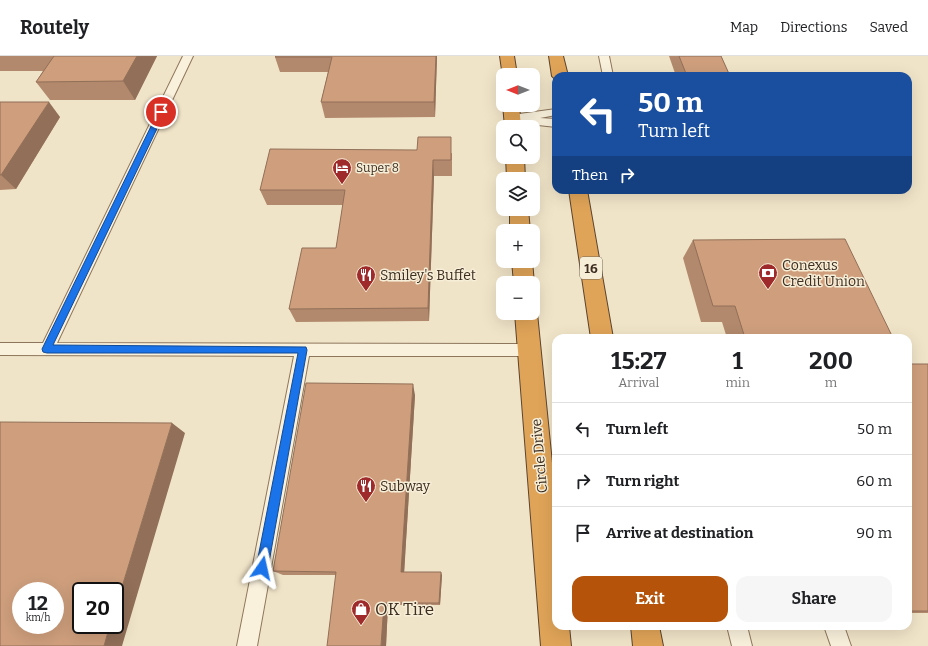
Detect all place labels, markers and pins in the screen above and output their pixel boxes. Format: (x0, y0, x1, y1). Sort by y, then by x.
pin (144, 95, 178, 129)
hotel icon: Super 8 (331, 157, 353, 185)
place label: Super 8 (356, 161, 399, 175)
place label: Conexus Credit Union (782, 257, 865, 290)
bank icon: Conexus Credit Union (757, 262, 779, 290)
restaurant icon: Smiley's Buffet (355, 264, 377, 292)
place label: Smiley's Buffet (380, 267, 476, 284)
restaurant icon: Subway (355, 475, 377, 503)
place label: Subway (380, 478, 431, 495)
shop icon: OK Tire (350, 598, 372, 626)
place label: OK Tire (375, 599, 434, 620)

